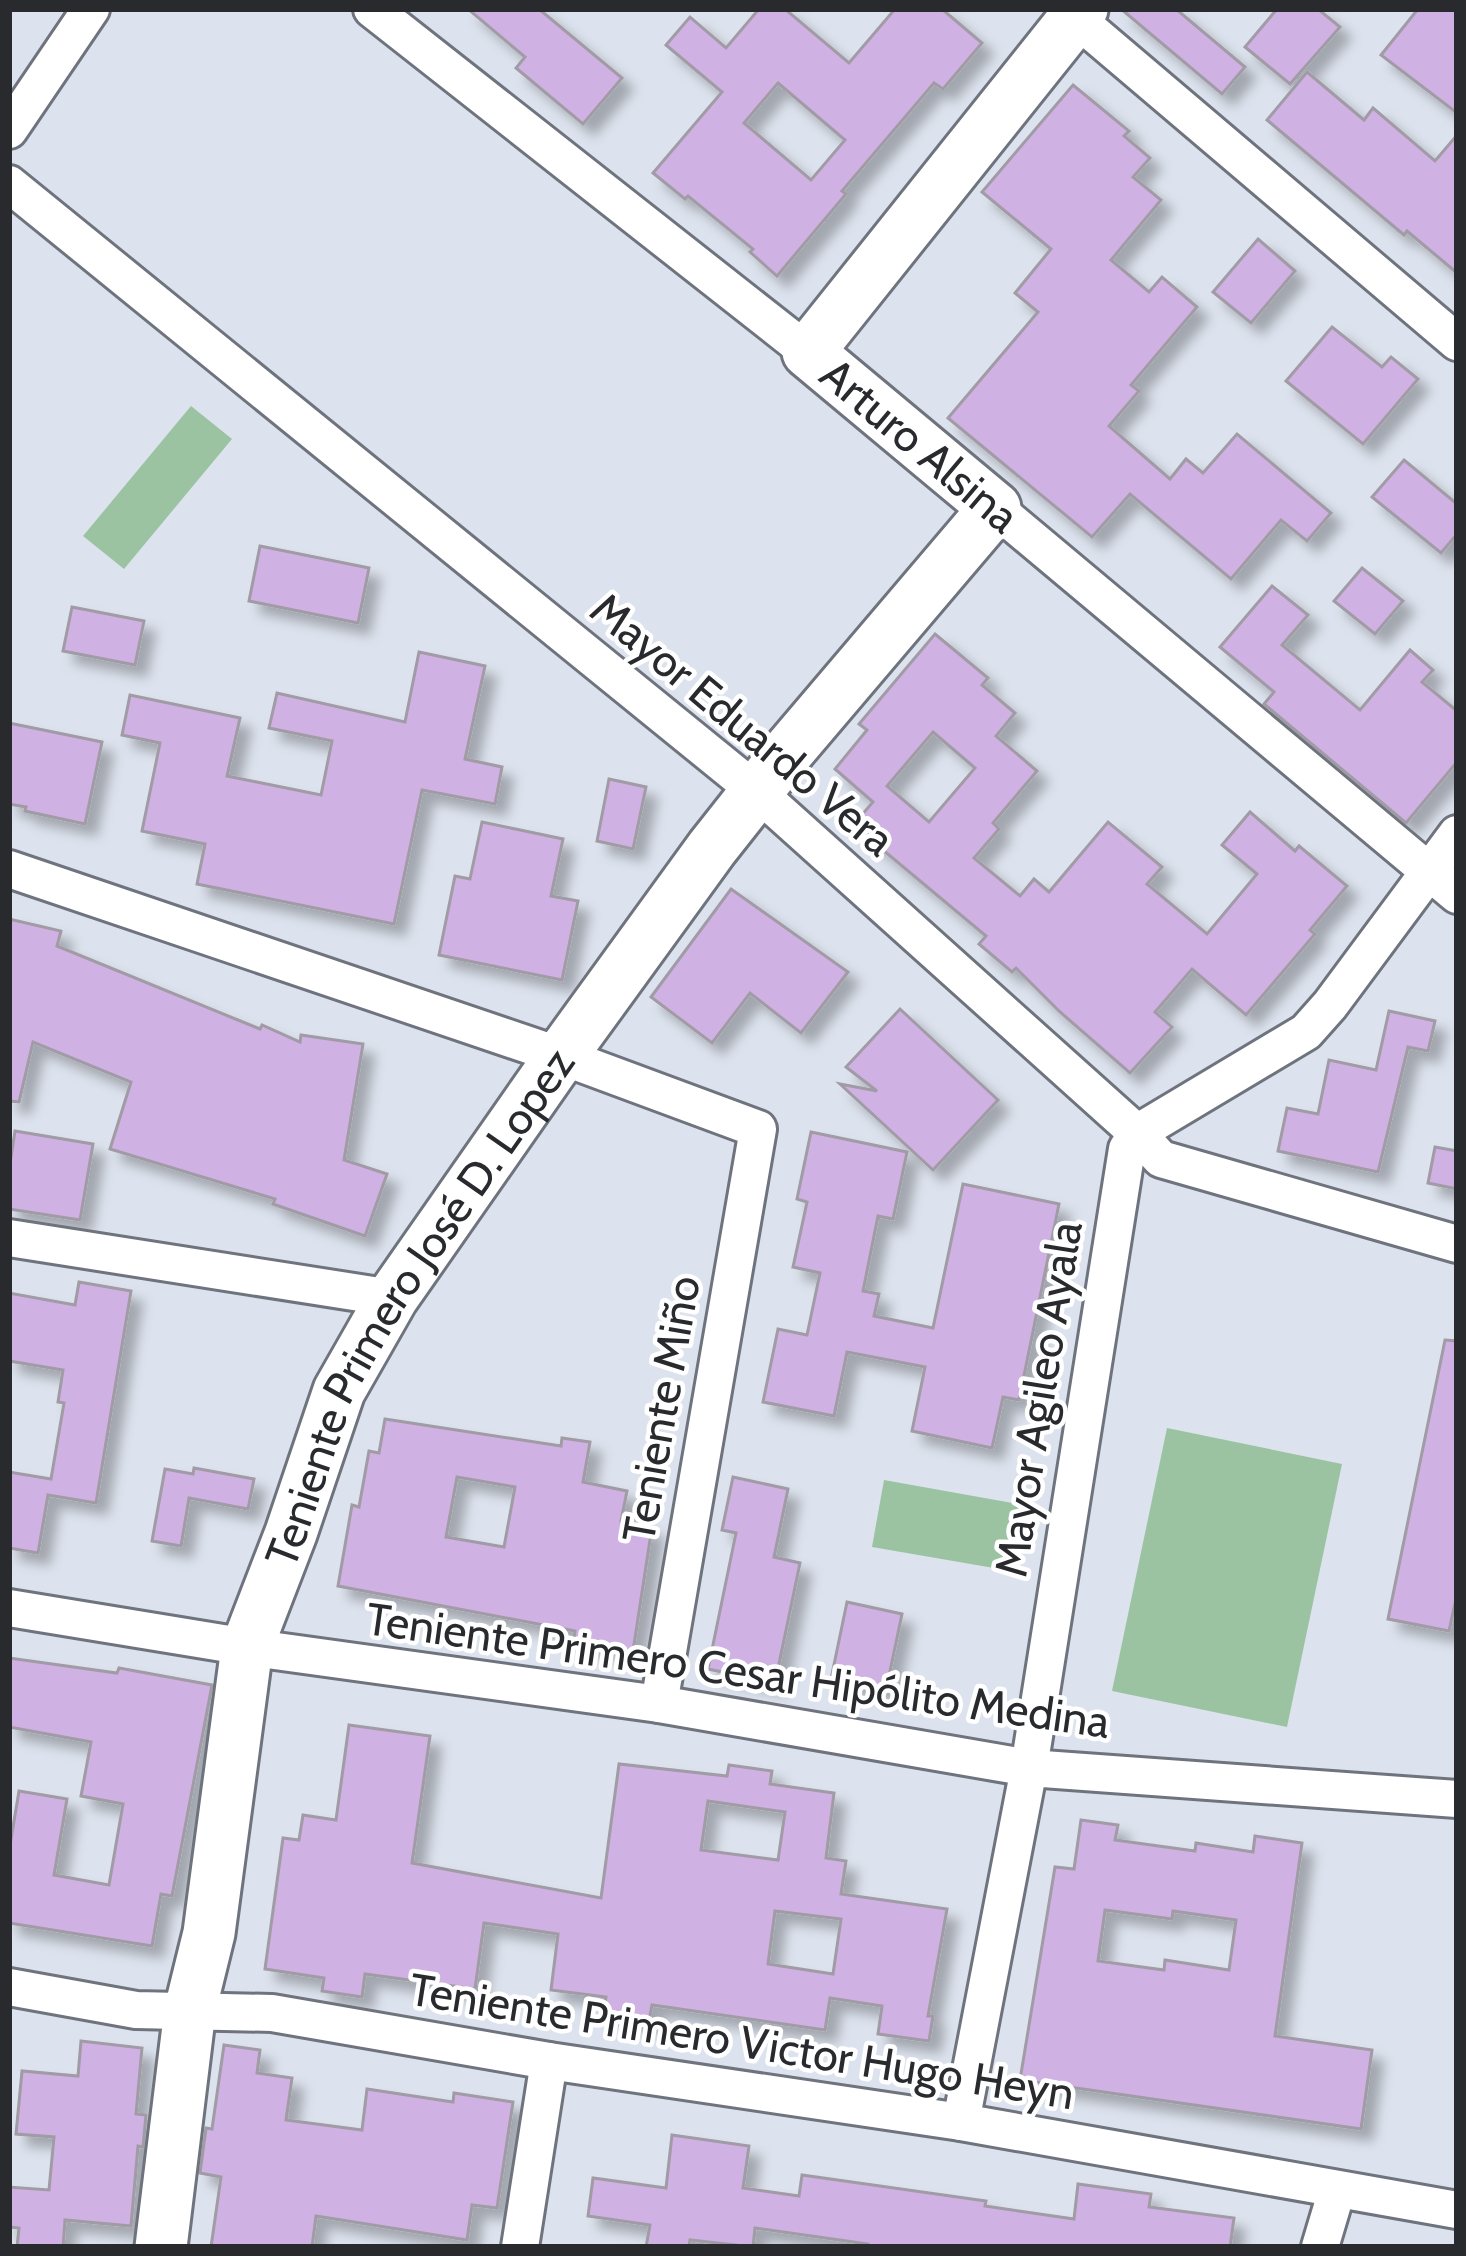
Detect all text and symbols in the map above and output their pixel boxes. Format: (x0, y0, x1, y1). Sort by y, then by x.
street label: Arturo Alsina (810, 346, 1030, 544)
street label: Mayor Eduardo Vera (580, 581, 906, 867)
street label: Teniente Primero José D. Lopez (254, 1037, 585, 1574)
street label: Mayor Agileo Ayala (983, 1217, 1093, 1581)
street label: Teniente Miño (611, 1272, 711, 1546)
street label: Teniente Primero Cesar Hipólito Medina (363, 1591, 1114, 1749)
street label: Teniente Primero Victor Hugo Heyn (406, 1962, 1078, 2120)

